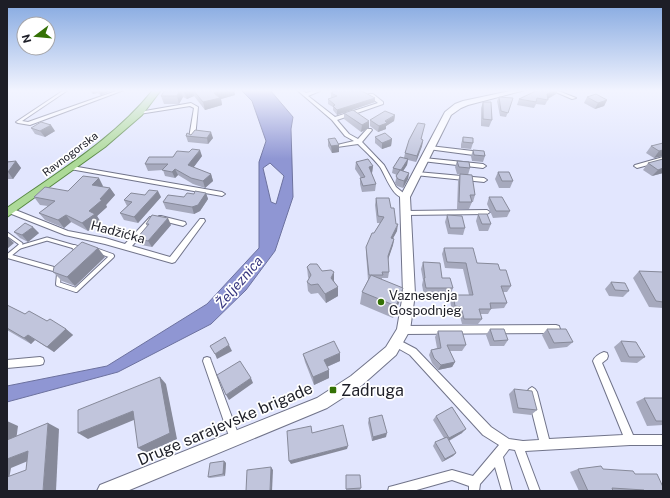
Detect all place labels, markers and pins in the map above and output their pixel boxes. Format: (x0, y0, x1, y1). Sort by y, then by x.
place label: Vaznesenja Gospodnjeg (389, 288, 462, 318)
marker: Vaznesenja Gospodnjeg (376, 297, 386, 307)
place label: Zadruga (341, 381, 404, 400)
marker: Zadruga (328, 385, 338, 395)

